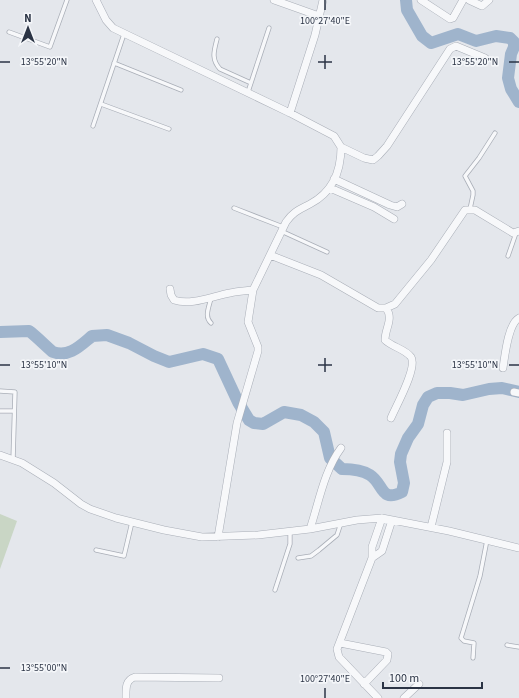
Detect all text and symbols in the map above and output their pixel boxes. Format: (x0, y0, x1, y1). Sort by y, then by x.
north arrow (8, 8, 48, 48)
text: N (24, 11, 32, 26)
text: 100°27'40"E (300, 14, 350, 28)
text: 13°55'20"N (21, 55, 67, 69)
text: 13°55'20"N (452, 55, 498, 69)
text: 13°55'10"N (21, 358, 67, 372)
text: 13°55'10"N (452, 358, 498, 372)
text: 13°55'00"N (21, 661, 67, 675)
scale bar (383, 664, 482, 690)
text: 100 m (389, 670, 419, 687)
text: 100°27'40"E (300, 672, 350, 686)

